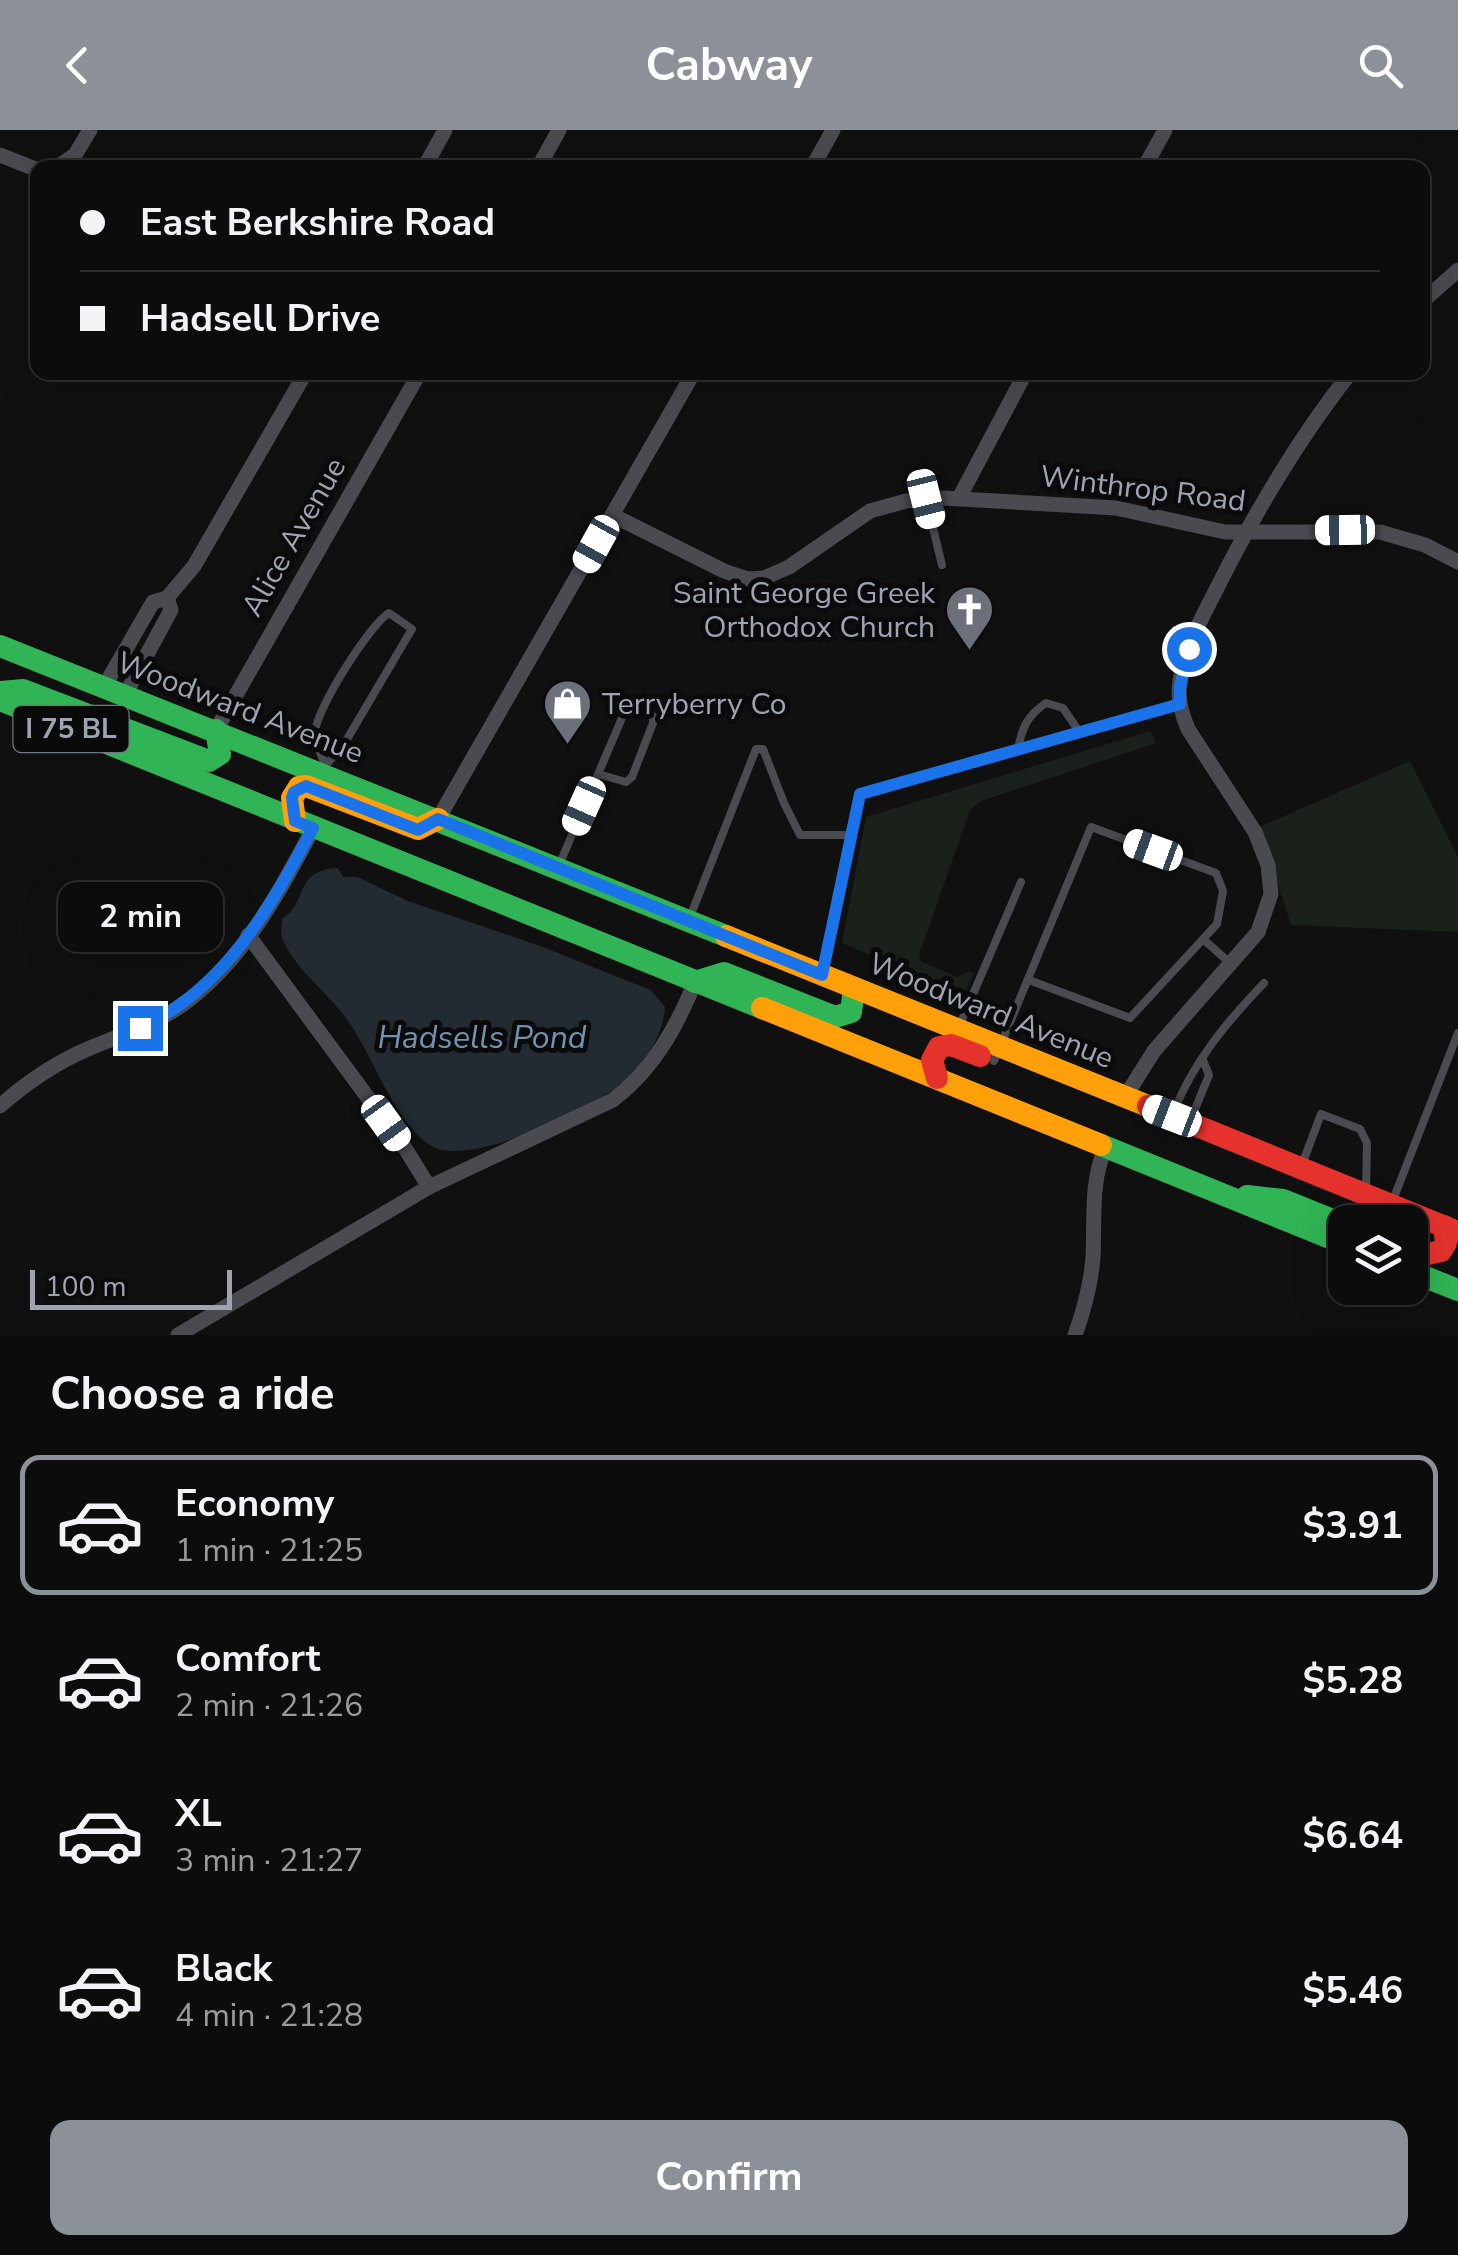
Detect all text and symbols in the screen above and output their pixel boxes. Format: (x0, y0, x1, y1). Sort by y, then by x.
text: Cabway (646, 35, 812, 96)
icon: back (50, 38, 105, 93)
icon: search (1353, 38, 1408, 93)
text: East Berkshire Road (140, 197, 495, 248)
text: Hadsell Drive (140, 293, 380, 344)
street label: Alice Avenue (232, 450, 356, 624)
street label: Winthrop Road (1038, 456, 1248, 522)
car (904, 466, 948, 532)
car (568, 510, 624, 578)
car (1315, 514, 1375, 546)
place label: Saint George Greek Orthodox Church (673, 573, 936, 648)
church icon: Saint George Greek Orthodox Church (944, 584, 996, 652)
route start (1167, 627, 1212, 672)
street label: Woodward Avenue (111, 642, 369, 774)
shop icon: Terryberry Co (541, 678, 593, 746)
place label: Terryberry Co (602, 684, 786, 725)
road number: I 75 BL (13, 706, 128, 752)
car (558, 772, 610, 840)
car (1120, 826, 1186, 874)
callout: 2 min (58, 883, 222, 953)
text: 2 min (99, 895, 182, 938)
street label: Woodward Avenue (862, 943, 1120, 1079)
route end (118, 1006, 163, 1051)
water label: Hadsells Pond (378, 1016, 587, 1059)
car (356, 1090, 416, 1156)
car (1139, 1091, 1205, 1141)
map controls (1328, 1205, 1428, 1305)
button: layers (1328, 1205, 1428, 1305)
scale bar (30, 1265, 232, 1310)
text: 100 m (45, 1268, 127, 1306)
text: Choose a ride (50, 1364, 335, 1425)
text: Economy (175, 1478, 334, 1529)
icon: car (55, 1480, 145, 1570)
text: $3.91 (1302, 1500, 1403, 1551)
text: 1 min · 21:25 (175, 1529, 363, 1572)
text: Comfort (175, 1633, 320, 1684)
icon: car (55, 1635, 145, 1725)
text: $5.28 (1302, 1655, 1403, 1706)
text: 2 min · 21:26 (175, 1684, 363, 1727)
text: XL (175, 1788, 222, 1839)
icon: car (55, 1790, 145, 1880)
text: $6.64 (1302, 1810, 1403, 1861)
text: 3 min · 21:27 (175, 1839, 363, 1882)
text: Black (175, 1943, 272, 1994)
icon: car (55, 1945, 145, 2035)
text: $5.46 (1302, 1965, 1403, 2016)
text: 4 min · 21:28 (175, 1994, 363, 2037)
button: Confirm (50, 2120, 1408, 2235)

